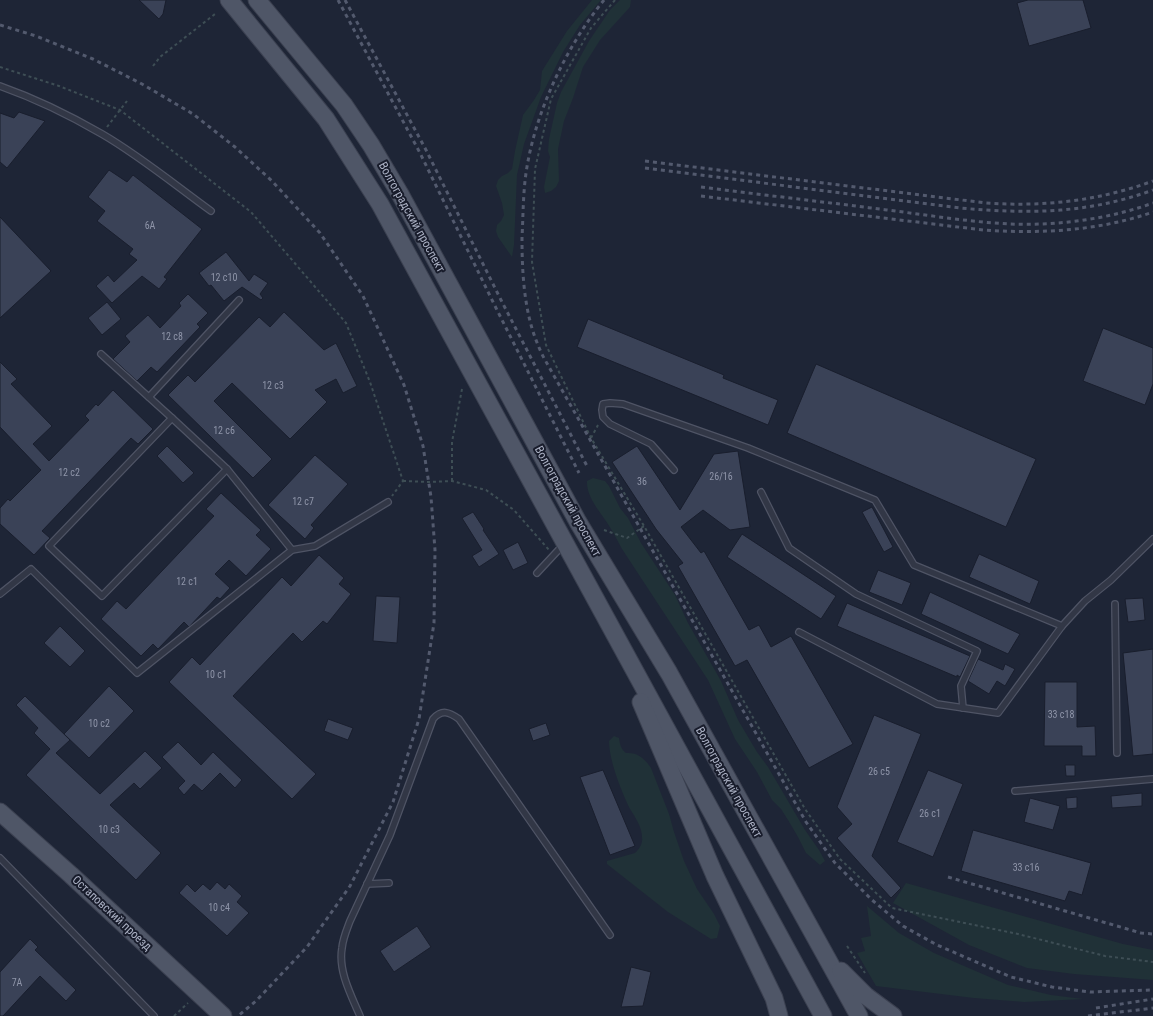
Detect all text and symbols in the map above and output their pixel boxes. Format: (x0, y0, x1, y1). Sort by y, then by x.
street label: Волгоградский проспект (376, 159, 448, 275)
house number: 6А (145, 220, 156, 231)
house number: 12 с10 (211, 272, 237, 283)
house number: 12 с8 (161, 331, 183, 342)
house number: 12 с3 (262, 380, 284, 391)
house number: 12 с6 (213, 425, 235, 436)
street label: Волгоградский проспект (532, 443, 604, 559)
house number: 12 с2 (58, 467, 80, 478)
house number: 26/16 (709, 471, 733, 482)
house number: 36 (637, 476, 647, 487)
house number: 12 с7 (292, 496, 314, 507)
house number: 12 с1 (176, 576, 198, 587)
house number: 10 с1 (205, 669, 227, 680)
house number: 33 с18 (1048, 709, 1074, 720)
house number: 10 с2 (88, 718, 110, 729)
street label: Волгоградский проспект (693, 724, 765, 840)
house number: 26 с5 (868, 766, 890, 777)
house number: 26 с1 (919, 808, 941, 819)
house number: 10 с3 (98, 824, 120, 835)
house number: 33 с16 (1013, 862, 1039, 873)
street label: Остаповский проезд (69, 873, 155, 954)
house number: 10 с4 (208, 902, 230, 913)
house number: 7А (12, 977, 23, 988)

